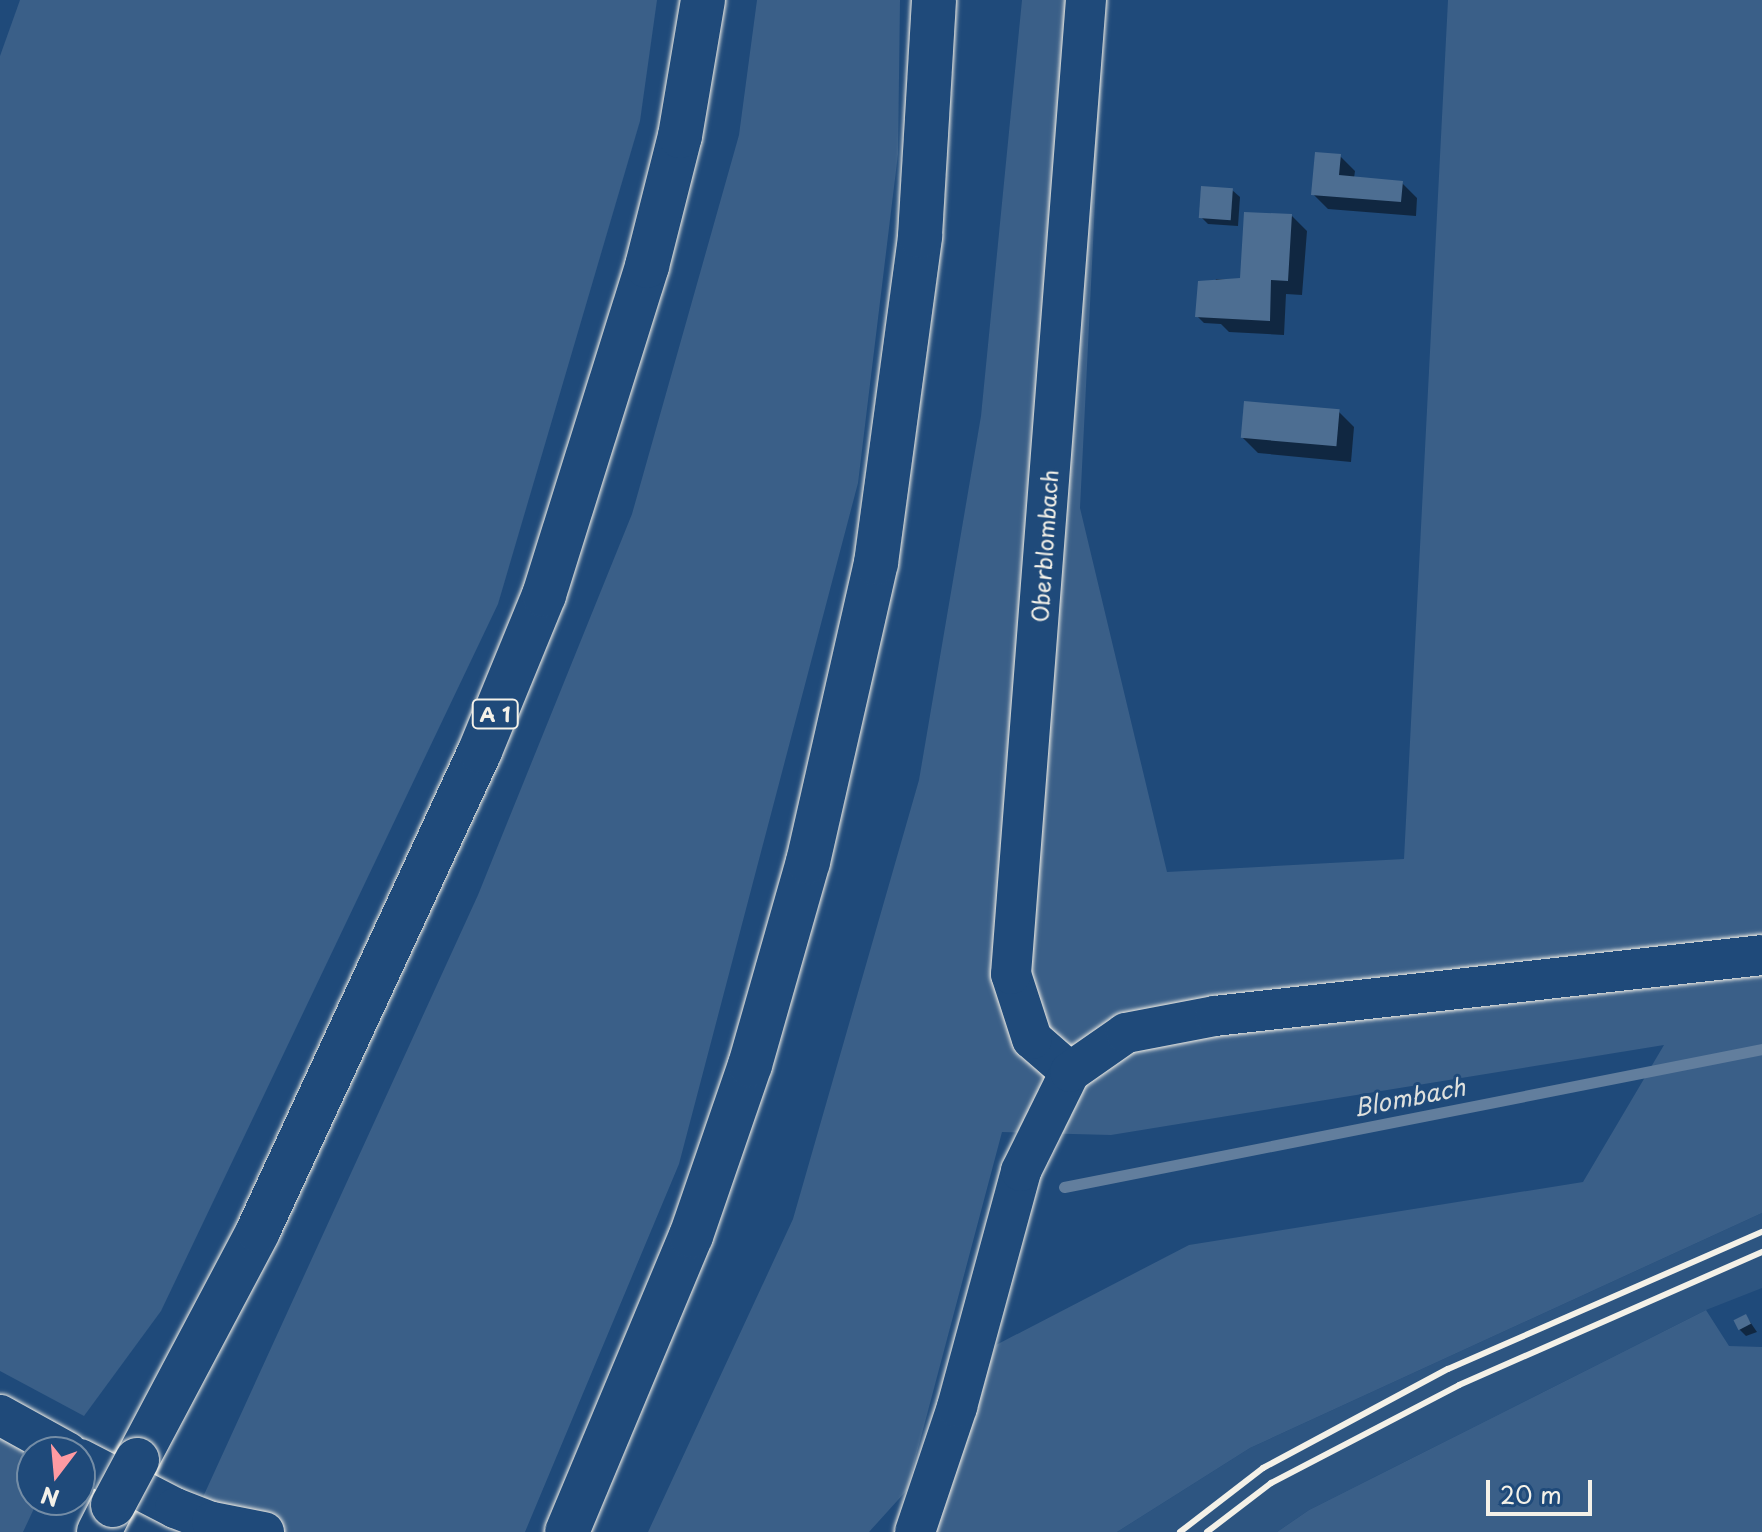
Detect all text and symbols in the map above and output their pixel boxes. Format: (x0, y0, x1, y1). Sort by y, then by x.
street label: Oberblombach (1025, 469, 1063, 623)
road number: A 1 (471, 698, 519, 730)
water label: Blombach (1350, 1072, 1468, 1122)
north arrow (16, 1436, 96, 1516)
scale bar (1490, 1464, 1596, 1514)
text: 20 m (1500, 1476, 1562, 1512)
text: N (37, 1479, 63, 1516)

